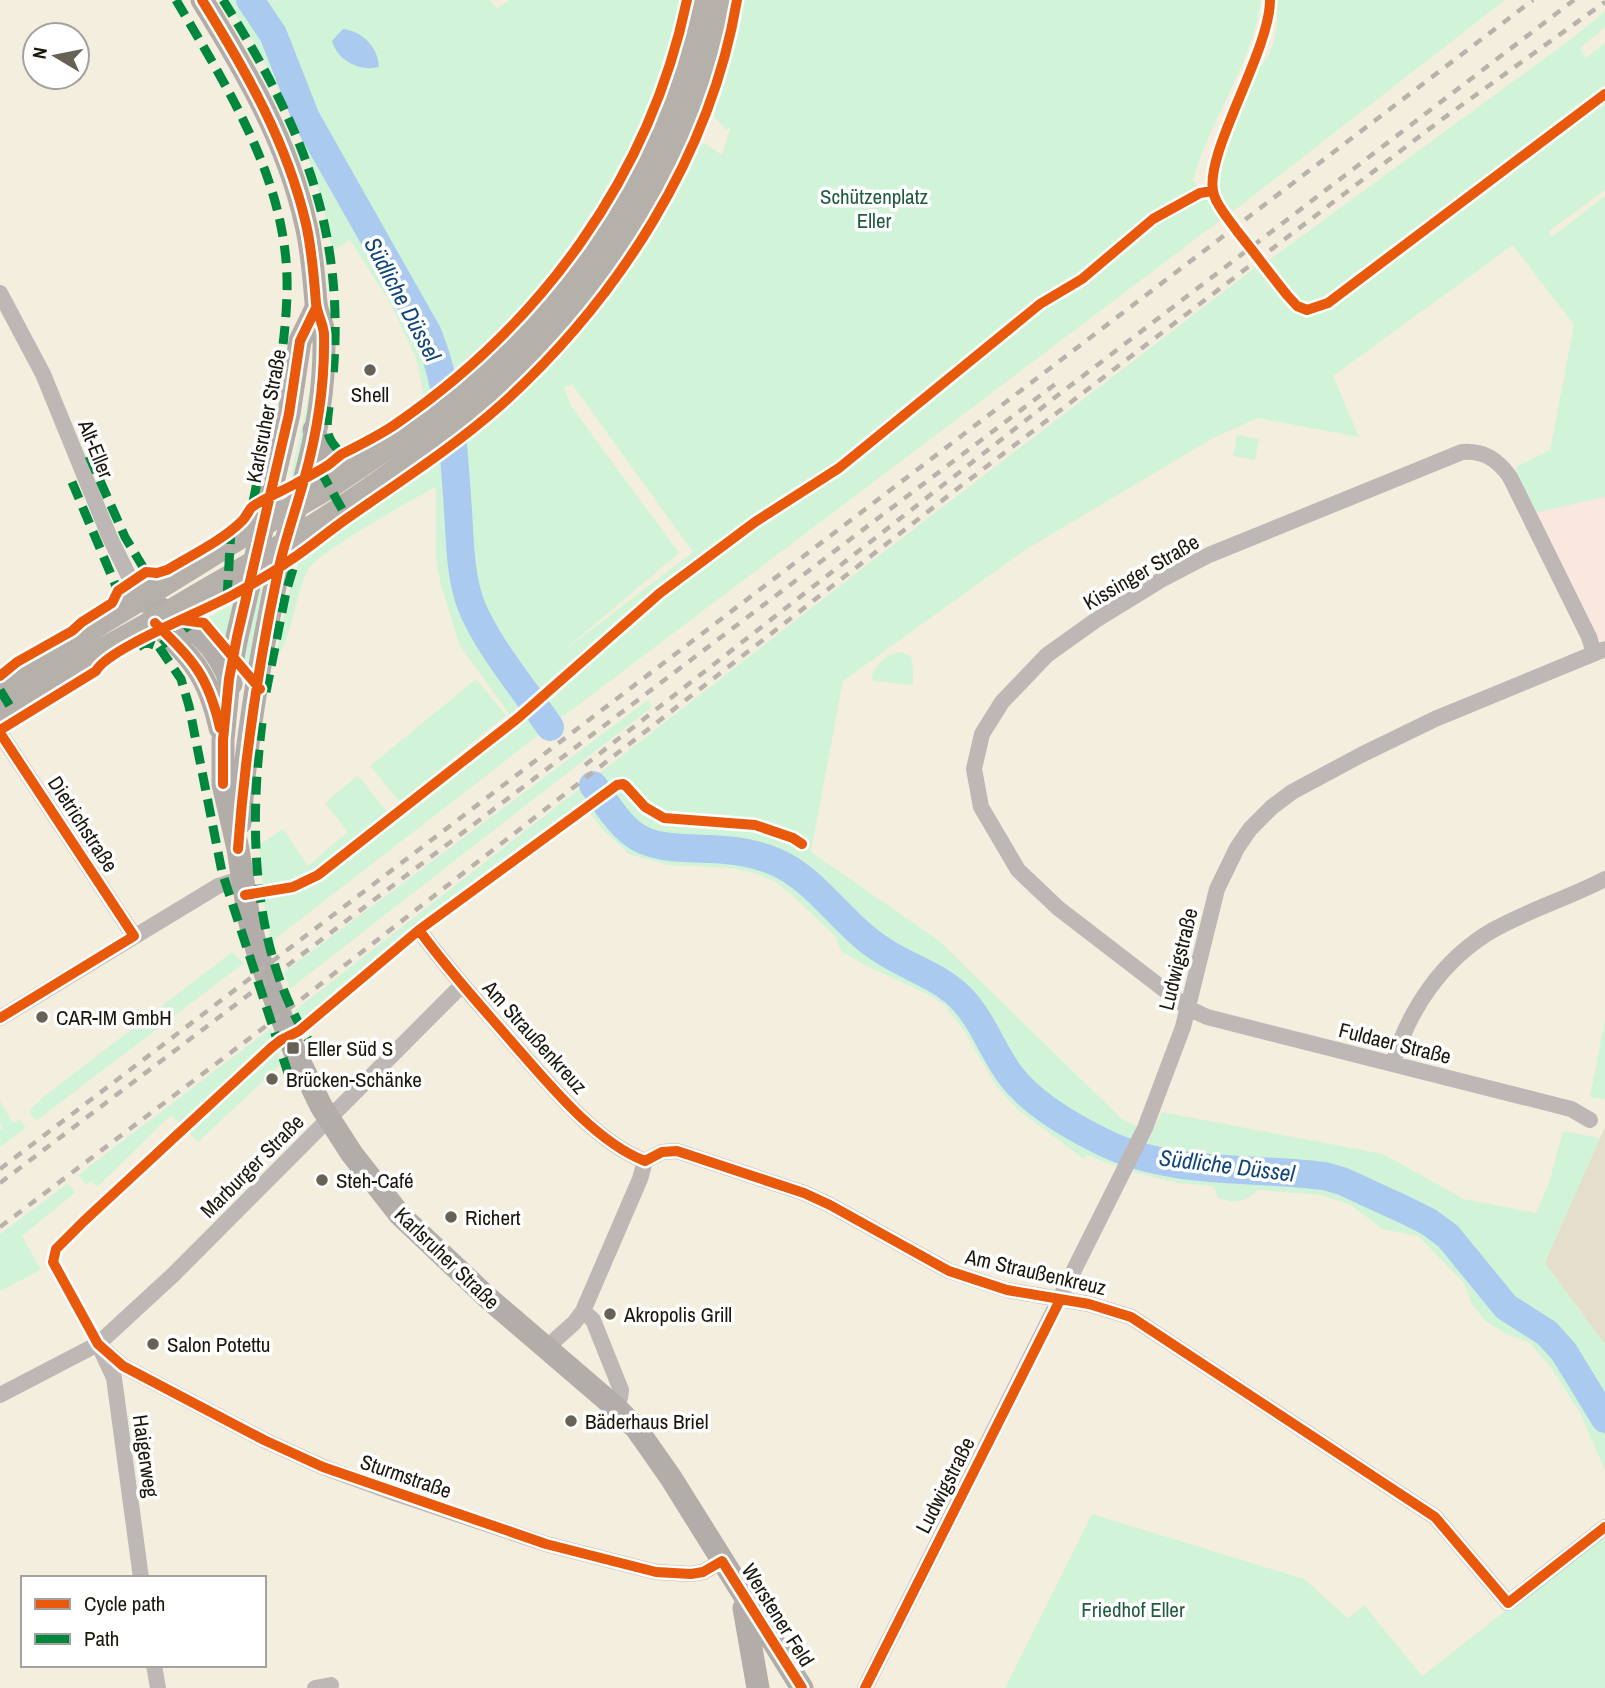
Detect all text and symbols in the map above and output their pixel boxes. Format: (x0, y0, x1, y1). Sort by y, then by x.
north arrow (21, 21, 91, 91)
text: N (25, 45, 53, 61)
park label: Schützenplatz Eller (820, 182, 928, 235)
water label: Südliche Düssel (357, 232, 449, 367)
street label: Karlsruher Straße (239, 347, 293, 485)
marker: Shell (362, 362, 378, 378)
place label: Shell (351, 380, 389, 409)
street label: Alt-Eller (71, 415, 121, 483)
street label: Kissinger Straße (1078, 527, 1204, 617)
street label: Dietrichstraße (41, 770, 125, 878)
street label: Ludwigstraße (1151, 905, 1205, 1013)
street label: Am Straußenkreuz (476, 973, 594, 1100)
place label: CAR-IM GmbH (56, 1003, 172, 1032)
marker: CAR-IM GmbH (34, 1009, 50, 1025)
street label: Fuldaer Straße (1336, 1015, 1454, 1071)
place label: Eller Süd S (307, 1034, 393, 1063)
marker: Eller Süd S (285, 1040, 301, 1056)
place label: Brücken-Schänke (286, 1065, 422, 1094)
marker: Brücken-Schänke (264, 1071, 280, 1087)
street label: Marburger Straße (194, 1108, 310, 1224)
water label: Südliche Düssel (1157, 1141, 1297, 1189)
place label: Steh-Café (336, 1166, 414, 1195)
marker: Steh-Café (314, 1172, 330, 1188)
street label: Karlsruher Straße (388, 1200, 506, 1316)
place label: Richert (465, 1203, 521, 1232)
marker: Richert (443, 1209, 459, 1225)
street label: Am Straußenkreuz (962, 1241, 1110, 1302)
place label: Akropolis Grill (623, 1300, 732, 1329)
marker: Akropolis Grill (602, 1306, 618, 1322)
place label: Salon Potettu (167, 1330, 270, 1359)
marker: Salon Potettu (145, 1336, 161, 1352)
place label: Bäderhaus Briel (585, 1407, 708, 1436)
street label: Haigerweg (126, 1413, 166, 1500)
marker: Bäderhaus Briel (563, 1413, 579, 1429)
street label: Ludwigstraße (908, 1432, 982, 1538)
street label: Sturmstraße (356, 1447, 456, 1505)
street label: Werstener Feld (735, 1558, 821, 1672)
legend (21, 1576, 266, 1667)
text: Cycle path (84, 1589, 165, 1618)
park label: Friedhof Eller (1081, 1595, 1185, 1624)
text: Path (84, 1624, 119, 1653)

